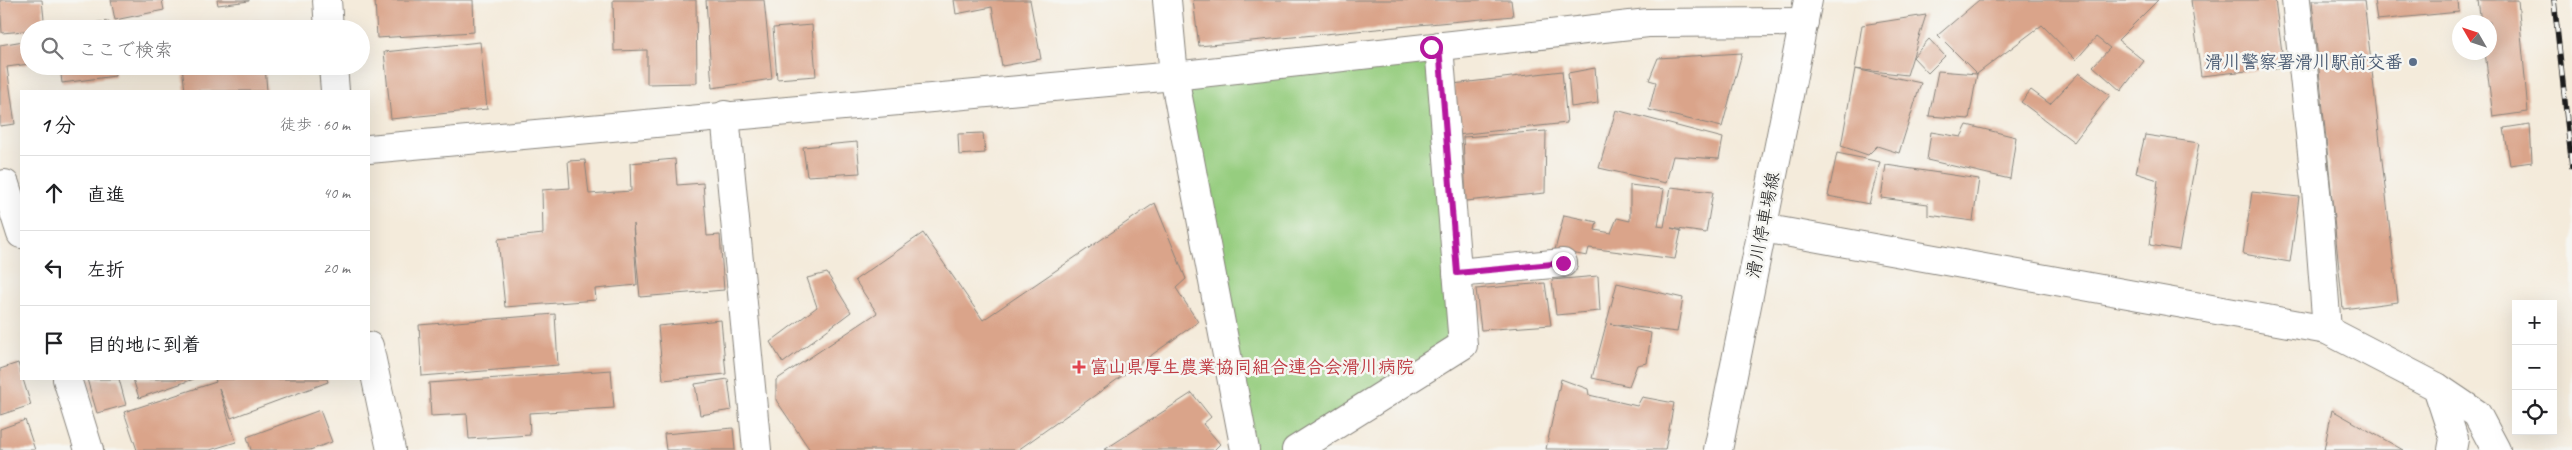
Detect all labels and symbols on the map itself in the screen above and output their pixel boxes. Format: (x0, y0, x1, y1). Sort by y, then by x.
north arrow (2452, 15, 2497, 60)
route start (1420, 36, 1443, 59)
place label: 滑川警察署滑川駅前交番 (2205, 51, 2403, 73)
marker: 滑川警察署滑川駅前交番 (2407, 56, 2419, 68)
street label: 滑川停車場線 (1742, 170, 1784, 280)
route end (1552, 252, 1575, 275)
place label: 富山県厚生農業協同組合連合会滑川病院 (1090, 356, 1414, 378)
marker: 富山県厚生農業協同組合連合会滑川病院 (1072, 360, 1086, 374)

